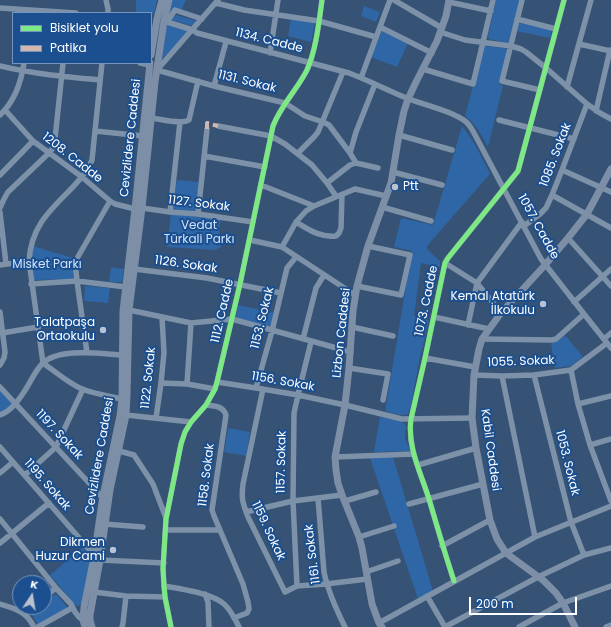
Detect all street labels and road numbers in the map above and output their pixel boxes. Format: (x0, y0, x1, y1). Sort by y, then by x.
street label: 1134. Cadde (234, 26, 304, 56)
street label: 1131. Sokak (216, 68, 278, 96)
street label: Cevizlidere Caddesi (118, 78, 144, 198)
street label: 1085. Sokak (537, 121, 575, 189)
street label: 1208. Cadde (39, 130, 105, 186)
street label: 1057. Cadde (514, 192, 562, 262)
street label: 1127. Sokak (167, 193, 231, 215)
street label: 1126. Sokak (154, 253, 218, 277)
street label: 1073. Cadde (412, 264, 442, 338)
street label: 1112. Cadde (209, 278, 237, 344)
street label: 1153. Sokak (248, 286, 278, 350)
street label: Lizbon Caddesi (330, 287, 354, 379)
street label: 1122. Sokak (139, 346, 159, 410)
street label: 1055. Sokak (487, 354, 555, 370)
street label: 1156. Sokak (250, 369, 316, 395)
street label: Cevizlidere Caddesi (83, 396, 117, 516)
street label: 1197. Sokak (32, 407, 86, 463)
street label: Kabil Caddesi (477, 408, 503, 492)
street label: 1053. Sokak (552, 429, 582, 497)
street label: 1157. Sokak (274, 431, 290, 493)
street label: 1158. Sokak (196, 443, 218, 507)
street label: 1195. Sokak (21, 456, 73, 514)
street label: 1159. Sokak (248, 499, 288, 563)
street label: 1161. Sokak (302, 523, 324, 585)

